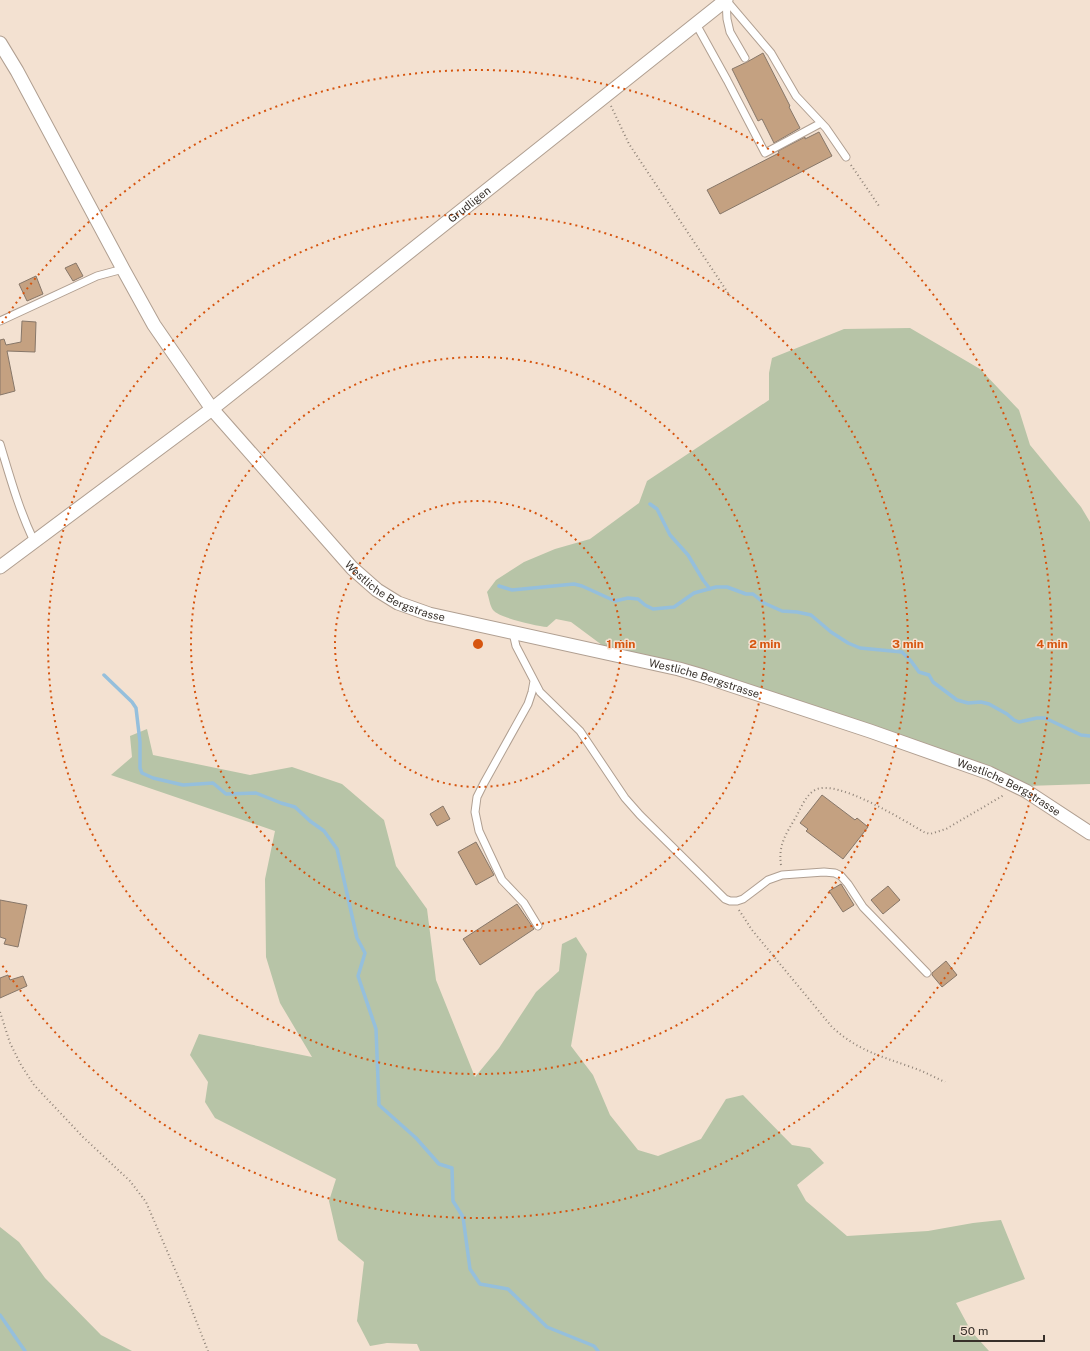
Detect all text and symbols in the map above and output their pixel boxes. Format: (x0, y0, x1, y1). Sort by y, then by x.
street label: Grudligen (446, 184, 493, 225)
street label: Westliche Bergstrasse (342, 558, 446, 623)
centre of rings (471, 637, 485, 651)
text: 1 min (607, 637, 635, 651)
text: 2 min (749, 637, 781, 651)
text: 3 min (892, 637, 924, 651)
text: 4 min (1036, 637, 1068, 651)
street label: Westliche Bergstrasse (648, 657, 761, 700)
street label: Westliche Bergstrasse (955, 756, 1063, 818)
scale bar (954, 1317, 1044, 1343)
text: 50 m (960, 1324, 988, 1338)

